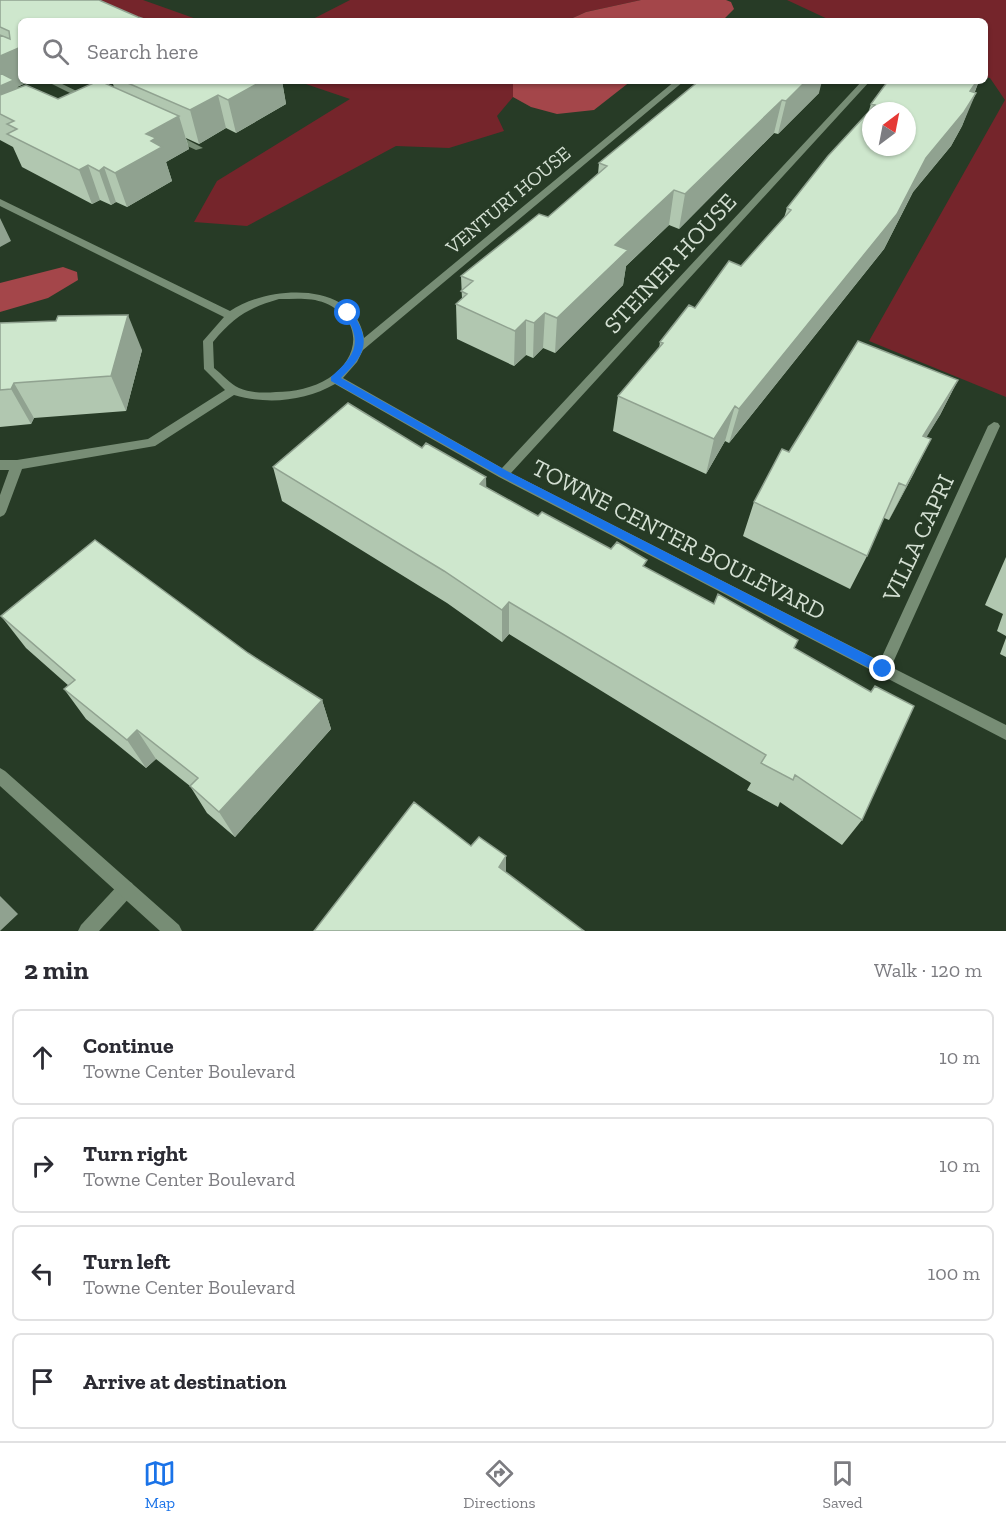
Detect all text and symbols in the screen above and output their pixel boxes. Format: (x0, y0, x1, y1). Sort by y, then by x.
search box (18, 18, 988, 84)
icon: search (39, 35, 72, 68)
text: Search here (87, 38, 198, 65)
north arrow (862, 102, 916, 156)
street label: VENTURI HOUSE (440, 141, 575, 260)
street label: STEINER HOUSE (598, 187, 742, 339)
route start (334, 299, 360, 325)
street label: TOWNE CENTER BOULEVARD (527, 452, 831, 626)
street label: VILLA CAPRI (876, 470, 960, 607)
route end (869, 655, 895, 681)
text: 2 min (24, 954, 89, 986)
text: Walk · 120 m (874, 958, 982, 982)
text: Continue (83, 1032, 174, 1059)
icon: ahead (26, 1041, 59, 1074)
text: 10 m (939, 1045, 980, 1069)
text: Towne Center Boulevard (83, 1059, 295, 1083)
text: Turn right (83, 1140, 187, 1167)
icon: right (26, 1149, 59, 1182)
text: 10 m (939, 1153, 980, 1177)
text: Towne Center Boulevard (83, 1167, 295, 1191)
text: Turn left (83, 1248, 170, 1275)
icon: left (26, 1257, 59, 1290)
text: 100 m (927, 1261, 980, 1285)
text: Towne Center Boulevard (83, 1275, 295, 1299)
icon: arrive (26, 1365, 59, 1398)
text: Arrive at destination (83, 1368, 286, 1395)
tab: Map (143, 1457, 176, 1512)
tab: Directions (463, 1457, 536, 1512)
tab: Saved (822, 1457, 863, 1512)

